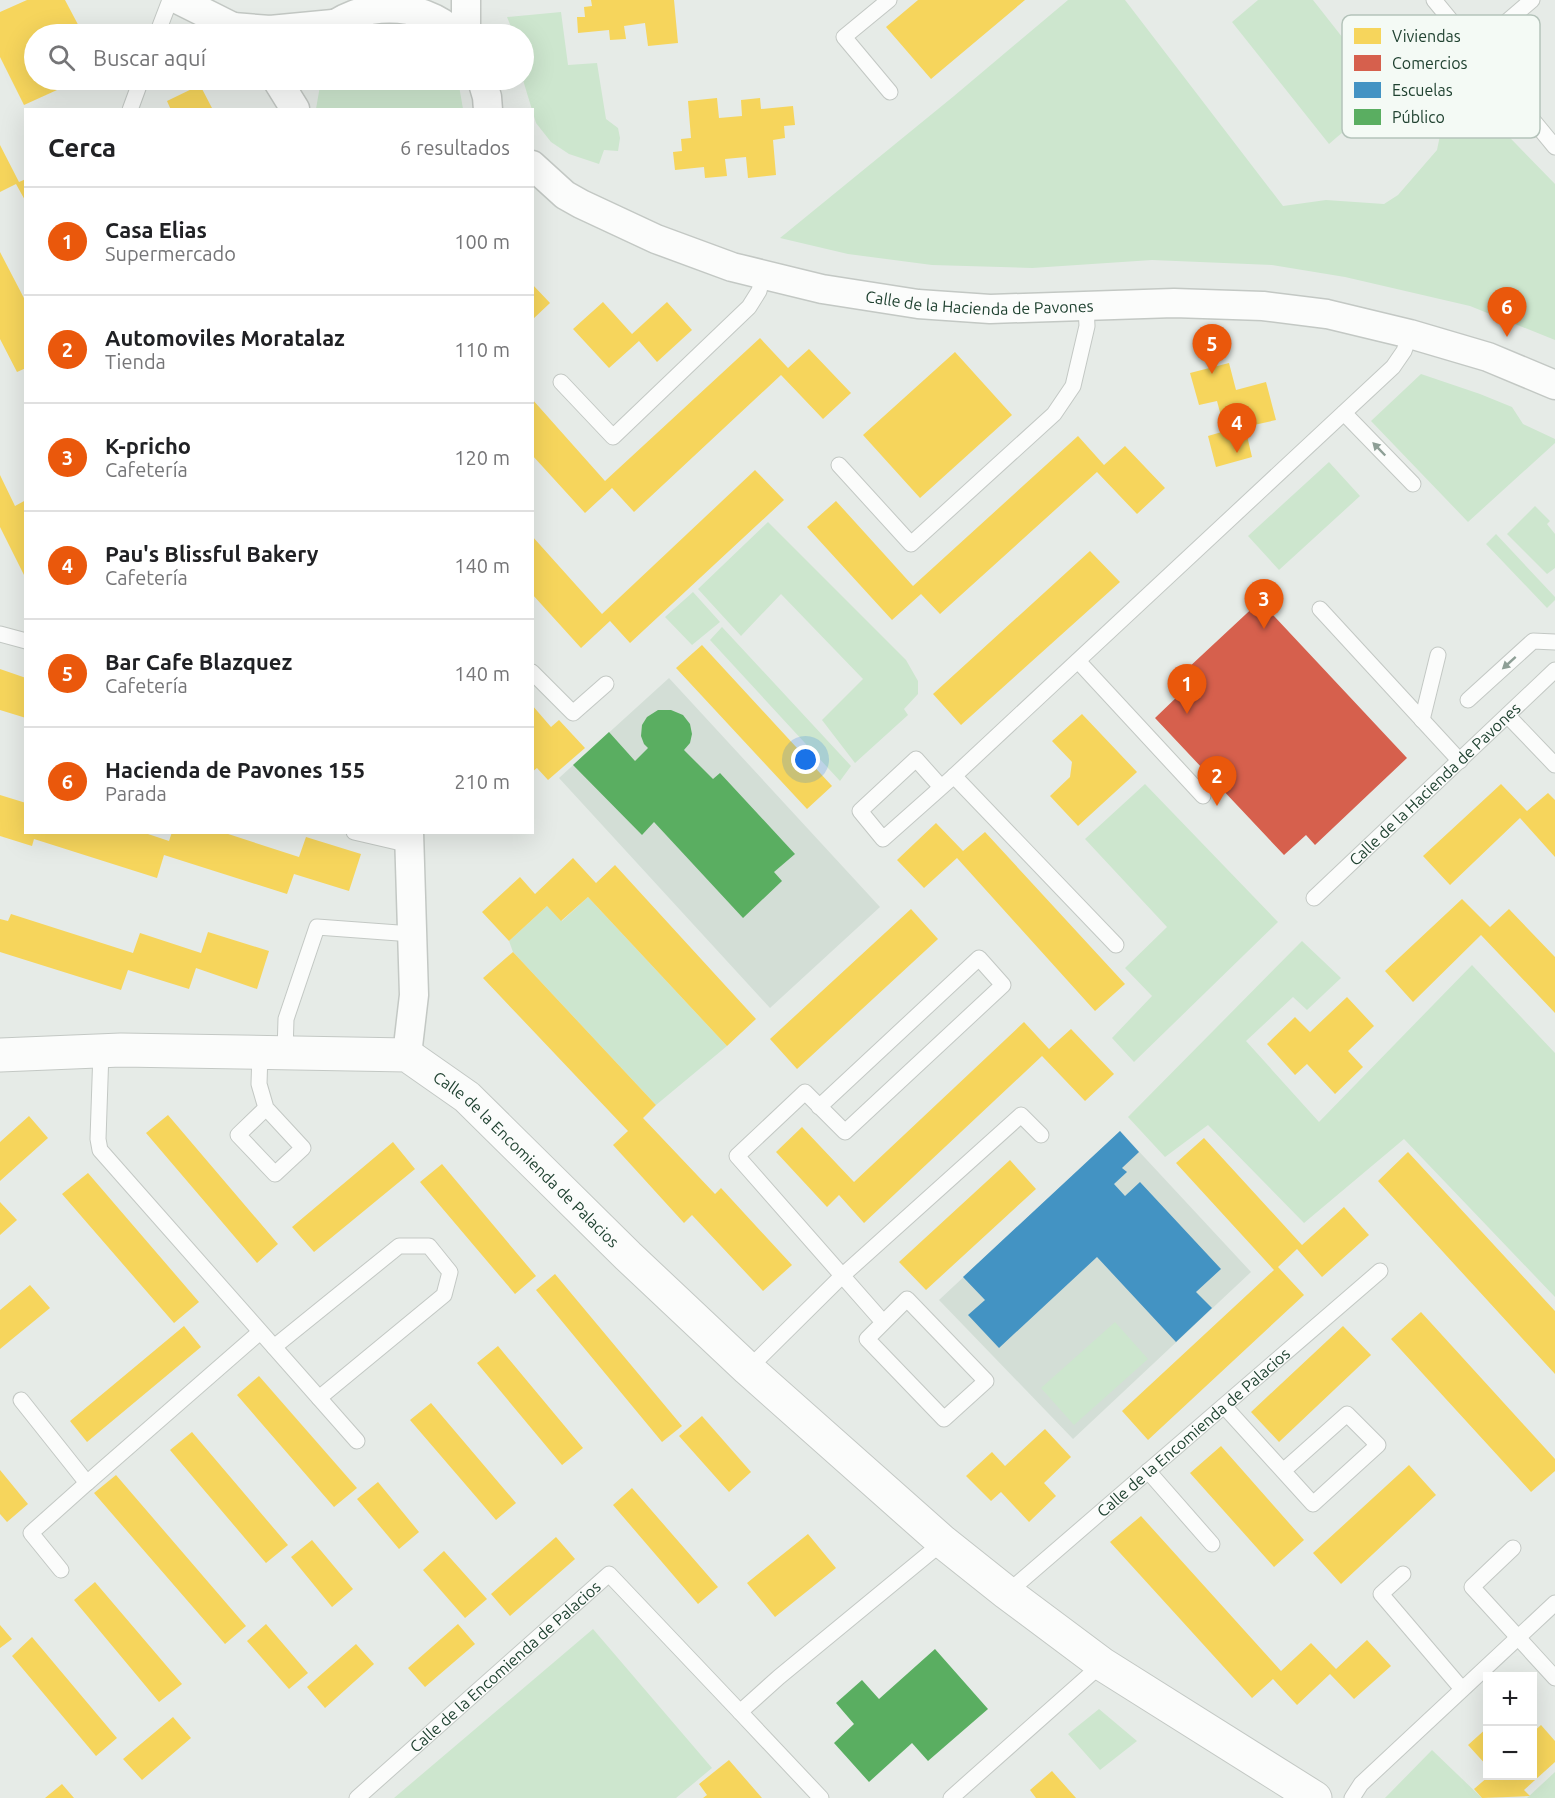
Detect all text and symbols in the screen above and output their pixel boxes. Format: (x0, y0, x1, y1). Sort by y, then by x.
legend (1342, 15, 1540, 138)
search box (24, 24, 534, 90)
text: Viviendas (1392, 27, 1461, 45)
icon: search (45, 41, 78, 74)
text: Buscar aquí (93, 45, 206, 70)
text: Comercios (1392, 54, 1468, 72)
text: Escuelas (1392, 81, 1453, 99)
text: Público (1392, 108, 1445, 126)
text: Cerca (48, 133, 116, 162)
text: 6 resultados (400, 136, 510, 159)
text: Casa Elias (105, 217, 207, 242)
text: 1 (62, 230, 73, 253)
text: 100 m (454, 230, 510, 253)
text: Supermercado (105, 242, 236, 265)
street label: Calle de la Hacienda de Pavones (864, 287, 1094, 318)
pin: 6 (1488, 288, 1526, 337)
pin: 5 (1192, 324, 1232, 374)
text: Automoviles Moratalaz (105, 325, 345, 350)
text: 2 (62, 338, 73, 361)
text: 110 m (454, 338, 510, 361)
text: Tienda (105, 350, 166, 373)
pin: 4 (1218, 404, 1256, 453)
text: K-pricho (105, 433, 191, 458)
one-way arrow (1372, 442, 1386, 456)
text: 3 (62, 446, 73, 469)
text: 120 m (454, 446, 510, 469)
text: Cafetería (105, 458, 188, 481)
text: Pau's Blissful Bakery (105, 541, 319, 566)
text: 4 (62, 554, 73, 577)
text: 140 m (454, 554, 510, 577)
text: Cafetería (105, 566, 188, 589)
pin: 3 (1244, 580, 1284, 629)
text: Bar Cafe Blazquez (105, 649, 292, 674)
one-way arrow (1502, 656, 1517, 669)
text: 5 (62, 662, 73, 685)
text: 140 m (454, 662, 510, 685)
pin: 1 (1168, 664, 1206, 714)
text: Cafetería (105, 674, 188, 697)
street label: Calle de la Hacienda de Pavones (1345, 699, 1524, 869)
your location (791, 745, 820, 774)
pin: 2 (1198, 756, 1236, 806)
text: Hacienda de Pavones 155 (105, 757, 365, 782)
text: 6 (62, 770, 73, 793)
text: 210 m (454, 770, 510, 793)
text: Parada (105, 782, 167, 805)
street label: Calle de la Encomienda de Palacios (430, 1067, 623, 1251)
street label: Calle de la Encomienda de Palacios (1093, 1344, 1293, 1520)
street label: Calle de la Encomienda de Palacios (406, 1577, 604, 1756)
map controls (1483, 1672, 1537, 1780)
button: + (1483, 1672, 1537, 1726)
button: − (1483, 1726, 1537, 1780)

